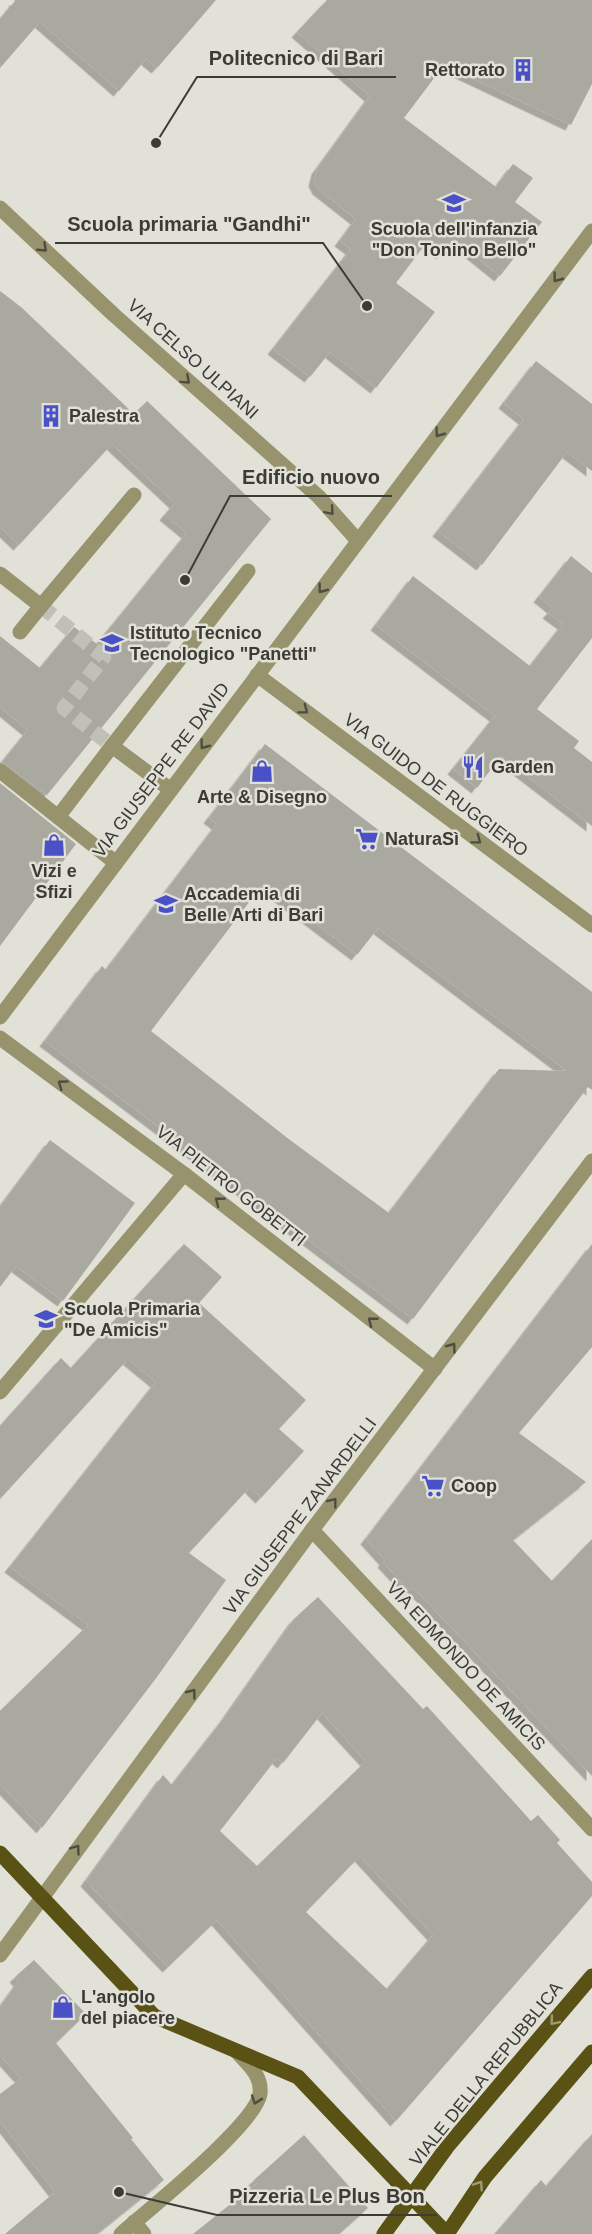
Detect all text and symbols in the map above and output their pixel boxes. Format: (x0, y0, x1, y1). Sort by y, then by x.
callout: Politecnico di Bari (197, 39, 396, 77)
text: Politecnico di Bari (209, 47, 383, 69)
building icon: Rettorato (510, 57, 536, 83)
place label: Rettorato (425, 60, 505, 80)
school or university icon: Scuola dell'infanzia "Don Tonino Bello" (441, 190, 467, 216)
callout: Scuola primaria "Gandhi" (55, 205, 323, 243)
text: Scuola primaria "Gandhi" (67, 213, 311, 235)
place label: Scuola dell'infanzia "Don Tonino Bello" (371, 219, 538, 260)
one-way arrow (35, 240, 46, 251)
one-way arrow (553, 271, 564, 282)
street label: VIA CELSO ULPIANI (123, 295, 263, 423)
one-way arrow (179, 373, 190, 384)
building icon: Palestra (38, 403, 64, 429)
place label: Palestra (69, 406, 140, 426)
one-way arrow (436, 427, 447, 438)
callout: Edificio nuovo (230, 458, 392, 496)
text: Edificio nuovo (242, 466, 380, 488)
one-way arrow (323, 504, 334, 515)
one-way arrow (318, 582, 329, 593)
place label: Istituto Tecnico Tecnologico "Panetti" (130, 623, 317, 664)
school or university icon: Istituto Tecnico Tecnologico "Panetti" (99, 630, 125, 656)
street label: VIA GIUSEPPE RE DAVID (89, 679, 233, 861)
one-way arrow (297, 703, 308, 714)
street label: VIA GUIDO DE RUGGIERO (340, 709, 532, 861)
one-way arrow (201, 738, 212, 749)
restaurant icon: Garden (460, 754, 486, 780)
place label: Garden (491, 757, 554, 777)
shop icon: Arte & Disegno (249, 758, 275, 784)
place label: Arte & Disegno (197, 787, 327, 807)
supermarket icon: NaturaSì (354, 826, 380, 852)
place label: NaturaSì (385, 829, 459, 849)
shop icon: Vizi e Sfizi (41, 832, 67, 858)
one-way arrow (470, 832, 481, 843)
place label: Vizi e Sfizi (31, 861, 77, 902)
place label: Accademia di Belle Arti di Bari (184, 884, 323, 925)
school or university icon: Accademia di Belle Arti di Bari (153, 891, 179, 917)
one-way arrow (58, 1080, 69, 1091)
street label: VIA PIETRO GOBETTI (152, 1121, 310, 1251)
one-way arrow (214, 1197, 225, 1208)
place label: Scuola Primaria "De Amicis" (64, 1299, 201, 1340)
school or university icon: Scuola Primaria "De Amicis" (33, 1306, 59, 1332)
one-way arrow (368, 1317, 379, 1328)
one-way arrow (444, 1343, 455, 1354)
street label: VIA GIUSEPPE ZANARDELLI (219, 1414, 381, 1618)
supermarket icon: Coop (420, 1473, 446, 1499)
place label: Coop (451, 1476, 497, 1496)
one-way arrow (326, 1498, 337, 1509)
street label: VIA EDMONDO DE AMICIS (383, 1578, 549, 1754)
one-way arrow (185, 1688, 196, 1699)
one-way arrow (69, 1845, 80, 1856)
street label: VIALE DELLA REPUBBLICA (406, 1978, 566, 2170)
place label: L'angolo del piacere (81, 1987, 175, 2028)
shop icon: L'angolo del piacere (50, 1994, 76, 2020)
one-way arrow (551, 2014, 562, 2025)
one-way arrow (251, 2095, 263, 2105)
callout: Pizzeria Le Plus Bon (217, 2177, 437, 2215)
one-way arrow (472, 2181, 483, 2192)
text: Pizzeria Le Plus Bon (229, 2185, 425, 2207)

